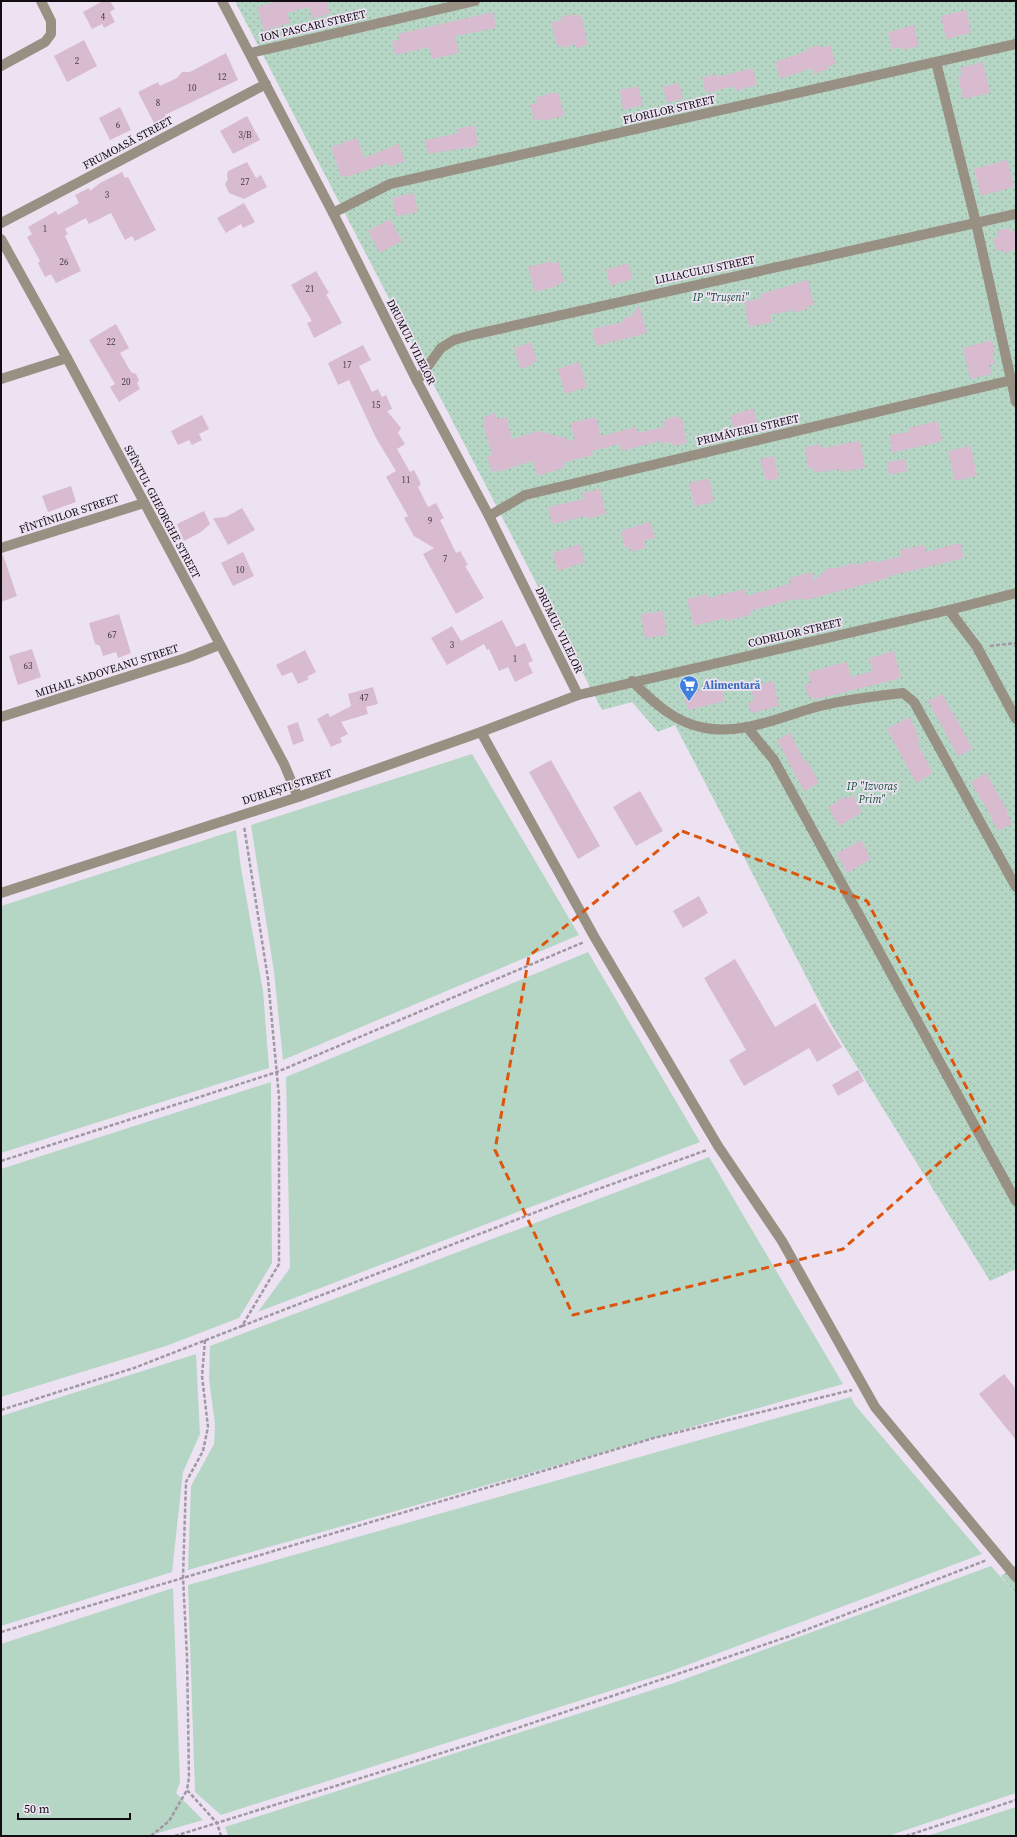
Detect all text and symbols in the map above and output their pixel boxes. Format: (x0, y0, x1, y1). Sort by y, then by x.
street label: ION PASCARI STREET (259, 6, 368, 45)
house number: 4 (101, 11, 106, 23)
house number: 2 (75, 55, 80, 67)
house number: 12 (217, 71, 227, 83)
house number: 10 (187, 82, 197, 94)
street label: FLORILOR STREET (621, 92, 717, 128)
house number: 8 (156, 97, 161, 109)
street label: FRUMOASĂ STREET (80, 113, 176, 173)
house number: 6 (116, 119, 121, 131)
house number: 3/B (238, 129, 252, 141)
house number: 27 (240, 176, 250, 188)
house number: 3 (105, 189, 110, 201)
house number: 1 (43, 223, 47, 235)
street label: LILIACULUI STREET (654, 252, 757, 288)
house number: 26 (59, 256, 69, 268)
house number: 21 (305, 283, 315, 295)
park label: IP "Trușeni" (692, 290, 750, 305)
street label: DRUMUL VILELOR (383, 297, 439, 387)
house number: 22 (106, 336, 116, 348)
house number: 17 (342, 359, 352, 371)
house number: 20 (121, 376, 131, 388)
house number: 15 (371, 399, 381, 411)
street label: PRIMĂVERII STREET (695, 411, 801, 449)
street label: SFÎNTUL GHEORGHE STREET (120, 443, 204, 582)
house number: 11 (401, 474, 411, 486)
street label: FÎNTÎNILOR STREET (17, 491, 121, 537)
house number: 9 (428, 515, 433, 527)
house number: 7 (443, 553, 448, 565)
house number: 10 (235, 564, 245, 576)
street label: DRUMUL VILELOR (532, 584, 586, 676)
street label: CODRILOR STREET (747, 615, 844, 651)
house number: 67 (107, 629, 117, 641)
house number: 3 (450, 639, 455, 651)
street label: MIHAIL SADOVEANU STREET (33, 641, 181, 701)
house number: 1 (513, 653, 517, 665)
house number: 63 (23, 660, 33, 672)
supermarket icon: Alimentară (678, 674, 700, 702)
place label: Alimentară (703, 678, 760, 693)
house number: 47 (359, 692, 369, 704)
street label: DURLEȘTI STREET (240, 765, 334, 809)
park label: IP "Izvoraș Prim" (846, 779, 897, 807)
scale bar (18, 1795, 130, 1821)
text: 50 m (24, 1801, 50, 1817)

